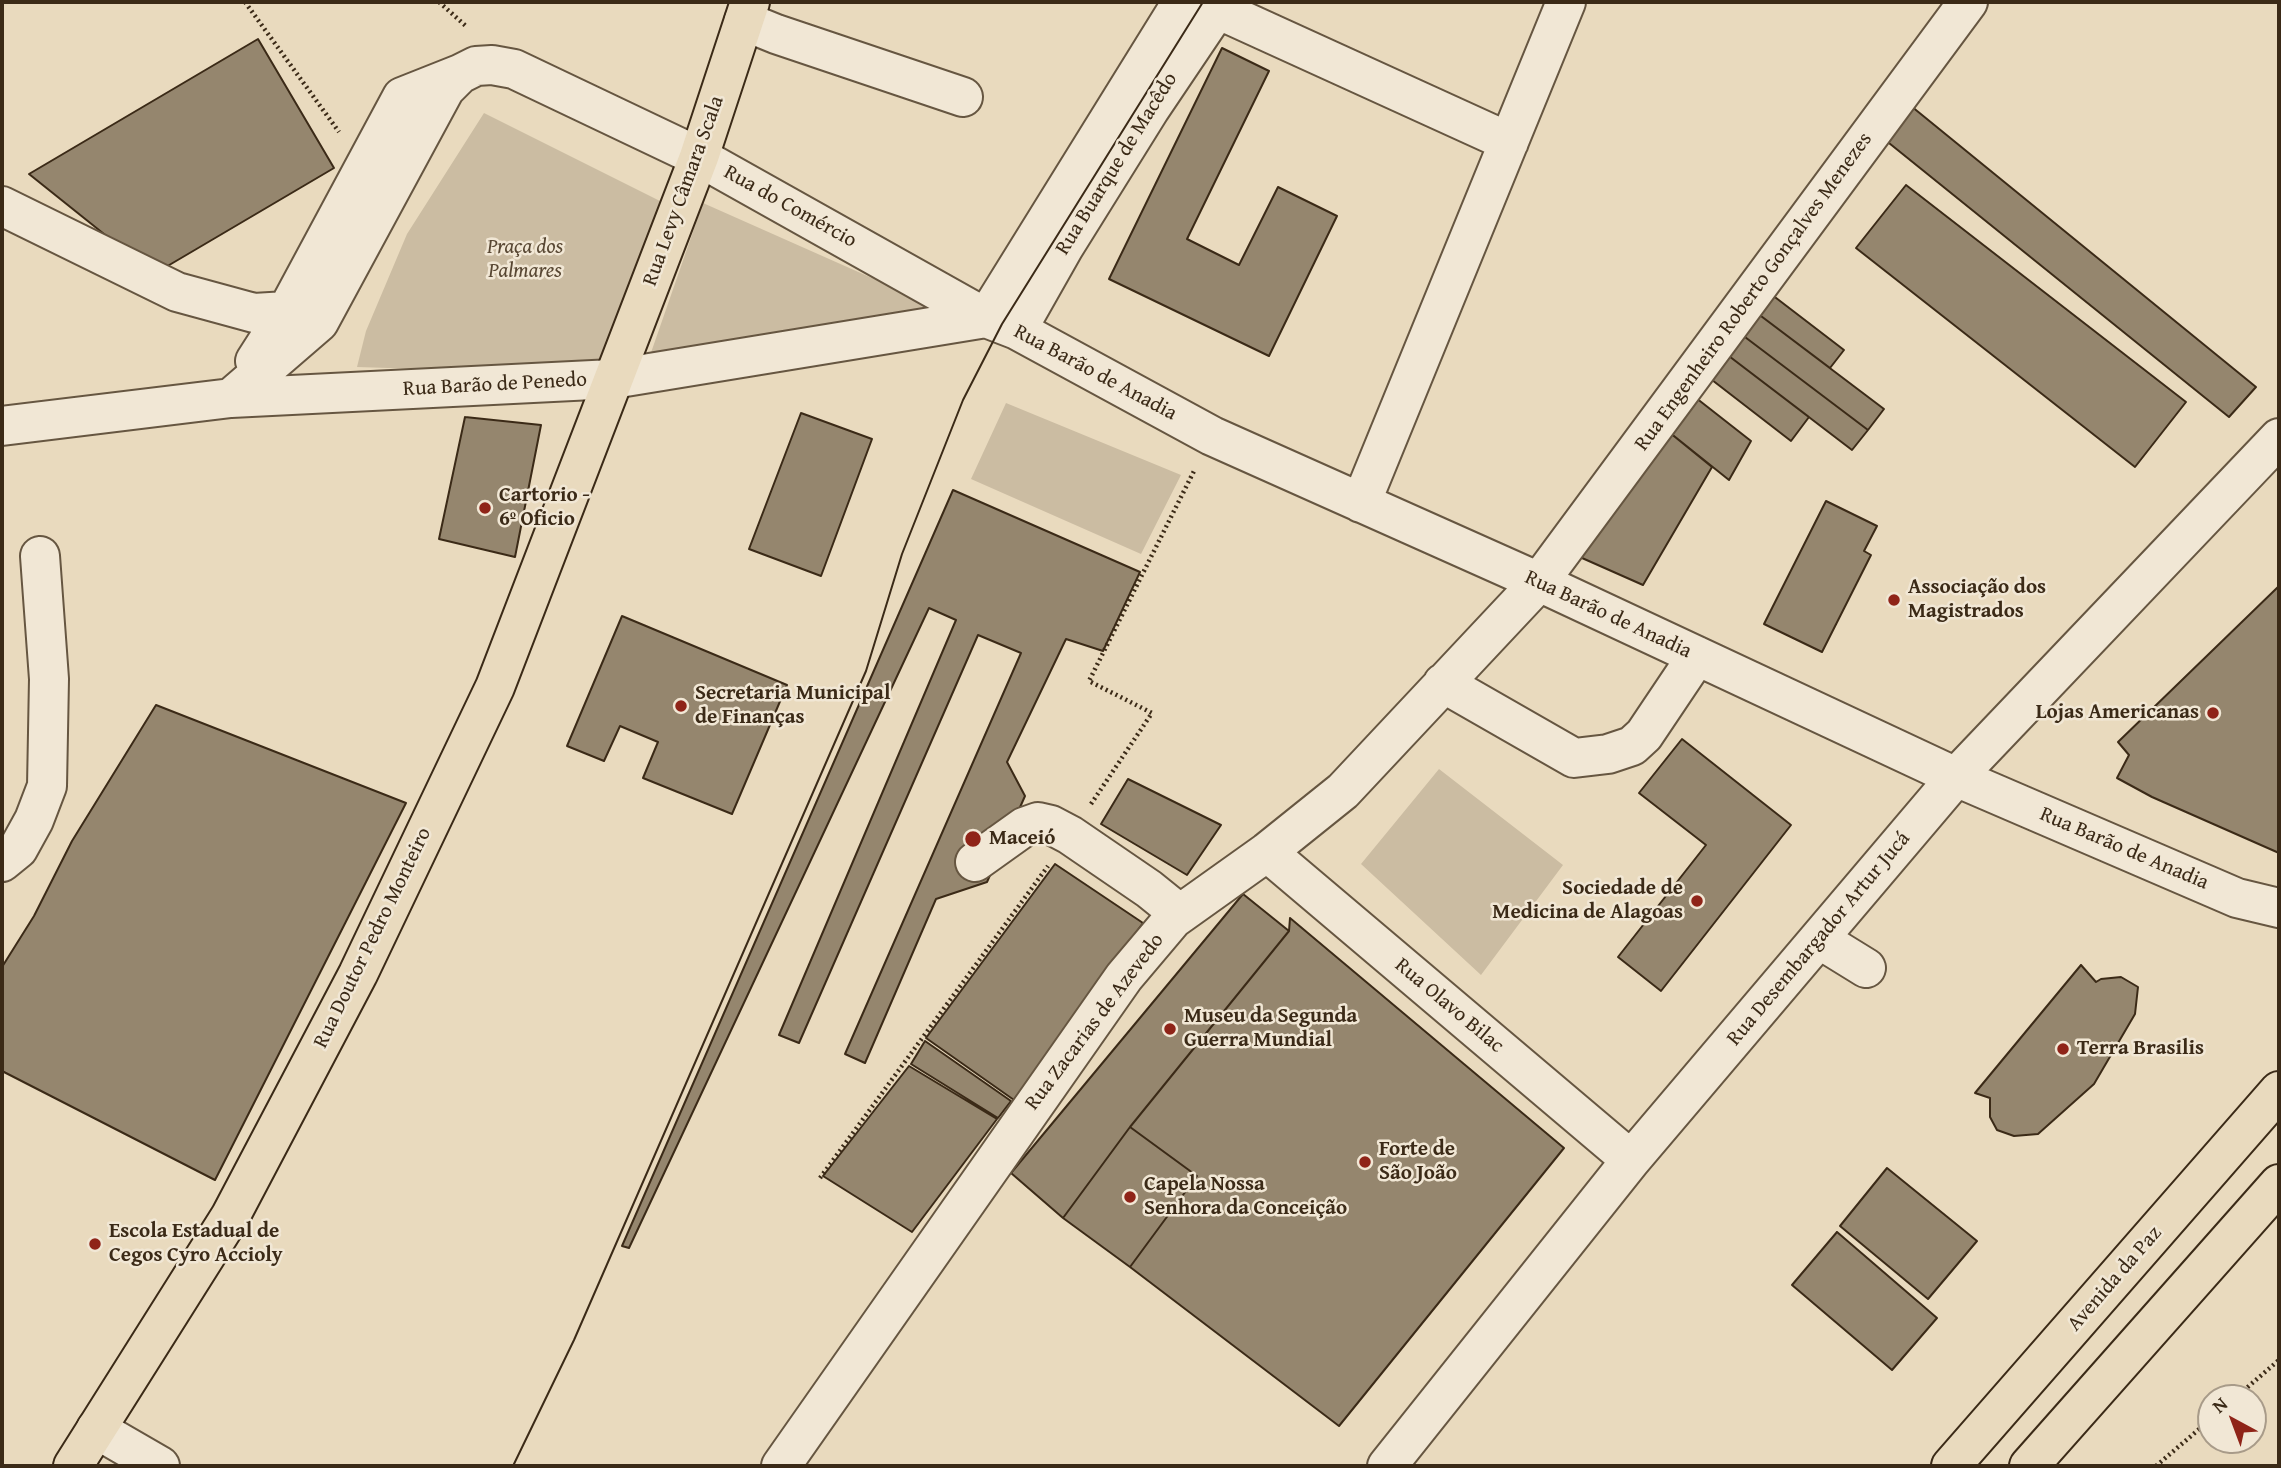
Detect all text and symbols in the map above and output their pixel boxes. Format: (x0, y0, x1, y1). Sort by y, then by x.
street label: Rua Buarque de Macêdo (1051, 68, 1183, 260)
street label: Rua Levy Câmara Scala (638, 93, 730, 289)
street label: Rua Engenheiro Roberto Gonçalves Menezes (1630, 128, 1878, 456)
street label: Rua do Comércio (719, 160, 861, 254)
park label: Praça dos Palmares (487, 235, 563, 285)
street label: Rua Barão de Anadia (1009, 319, 1181, 427)
street label: Rua Barão de Penedo (402, 368, 588, 402)
place label: Cartorio - 6º Oficio (499, 483, 590, 533)
marker: Cartorio - 6º Oficio (477, 500, 493, 516)
street label: Rua Barão de Anadia (1521, 565, 1695, 665)
place label: Associação dos Magistrados (1908, 575, 2046, 625)
marker: Associação dos Magistrados (1886, 592, 1902, 608)
place label: Secretaria Municipal de Finanças (695, 681, 890, 731)
marker: Secretaria Municipal de Finanças (673, 698, 689, 714)
place label: Lojas Americanas (2036, 700, 2199, 726)
marker: Lojas Americanas (2205, 705, 2221, 721)
street label: Rua Barão de Anadia (2036, 802, 2212, 896)
street label: Rua Doutor Pedro Monteiro (309, 824, 437, 1052)
place label: Maceió (989, 826, 1056, 852)
street label: Rua Desembargador Artur Jucá (1722, 827, 1916, 1051)
marker: Maceió (963, 829, 983, 849)
place label: Sociedade de Medicina de Alagoas (1492, 876, 1683, 926)
marker: Sociedade de Medicina de Alagoas (1689, 893, 1705, 909)
street label: Rua Zacarias de Azevedo (1020, 929, 1170, 1115)
street label: Rua Olavo Bilac (1389, 953, 1509, 1059)
place label: Museu da Segunda Guerra Mundial (1184, 1004, 1357, 1054)
marker: Museu da Segunda Guerra Mundial (1162, 1021, 1178, 1037)
place label: Terra Brasilis (2077, 1036, 2204, 1062)
marker: Terra Brasilis (2055, 1041, 2071, 1057)
place label: Forte de São João (1379, 1137, 1457, 1187)
marker: Forte de São João (1357, 1154, 1373, 1170)
place label: Capela Nossa Senhora da Conceição (1144, 1172, 1347, 1222)
marker: Capela Nossa Senhora da Conceição (1122, 1189, 1138, 1205)
place label: Escola Estadual de Cegos Cyro Accioly (109, 1219, 283, 1269)
street label: Avenida da Paz (2062, 1221, 2168, 1337)
marker: Escola Estadual de Cegos Cyro Accioly (87, 1236, 103, 1252)
north arrow (2197, 1384, 2267, 1454)
text: N (2206, 1390, 2234, 1419)

